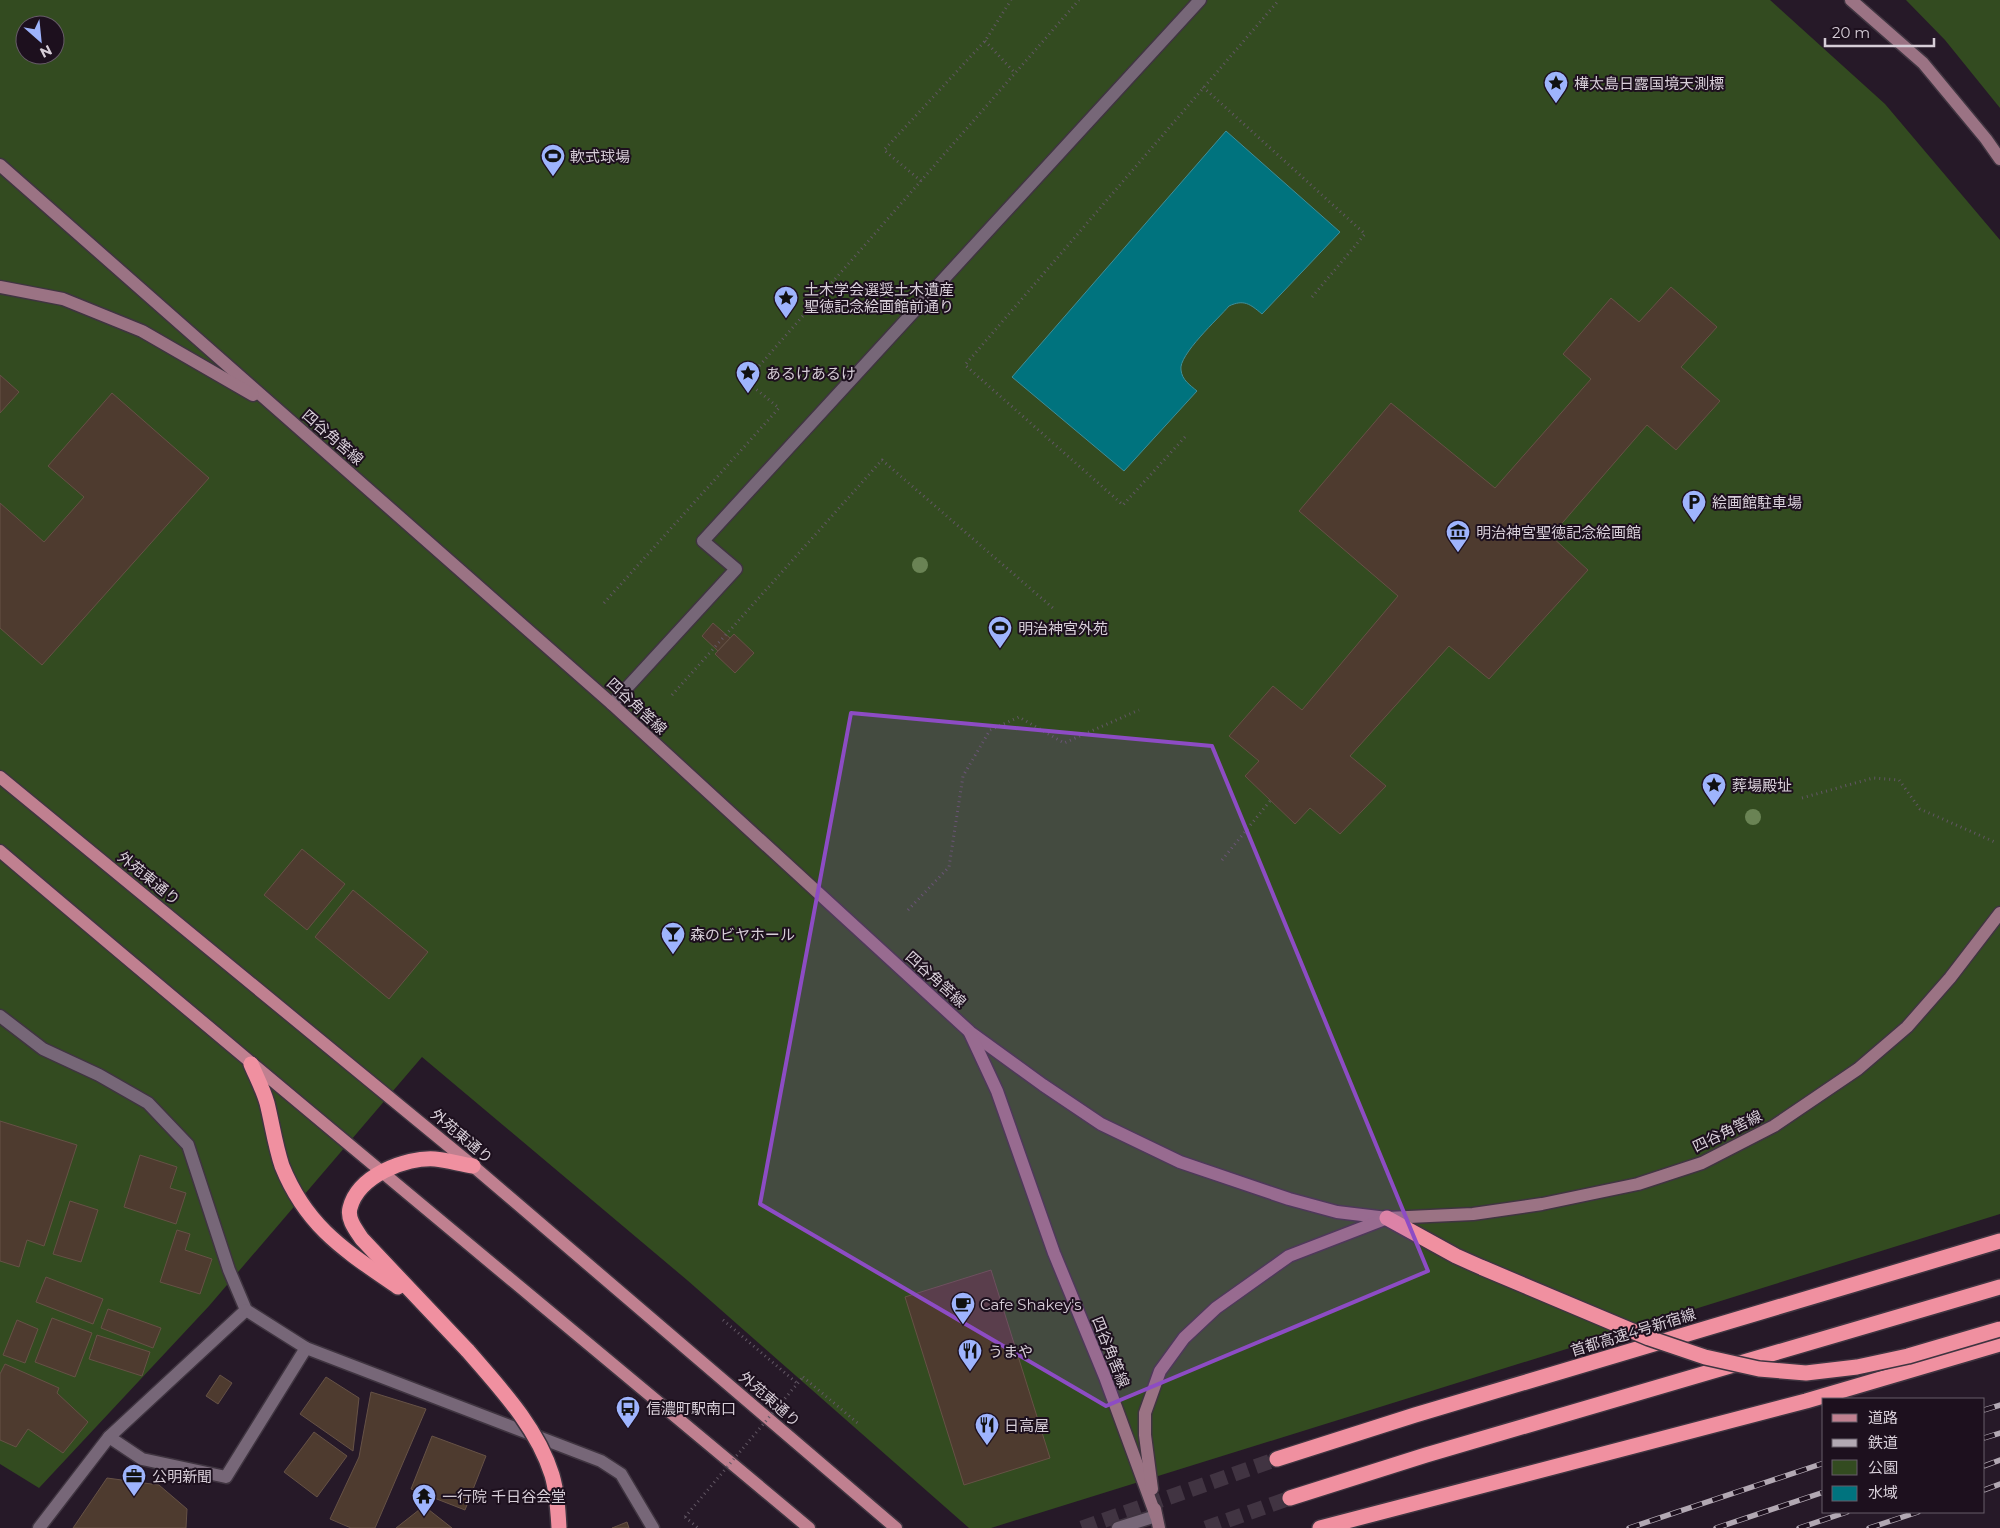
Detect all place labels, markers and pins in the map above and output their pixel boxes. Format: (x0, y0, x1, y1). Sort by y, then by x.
place icon: 樺太島日露国境天測標 (1543, 70, 1569, 104)
place label: 樺太島日露国境天測標 (1574, 74, 1724, 93)
sports icon: 軟式球場 (540, 143, 566, 177)
place label: 軟式球場 (570, 147, 630, 166)
place label: 土木学会選奨土木遺産 聖徳記念絵画館前通り (804, 280, 954, 316)
place icon: 土木学会選奨土木遺産 聖徳記念絵画館前通り (773, 285, 799, 319)
place icon: あるけあるけ (735, 360, 761, 394)
place label: あるけあるけ (766, 364, 856, 383)
parking icon: 絵画館駐車場 (1681, 489, 1707, 523)
place label: 絵画館駐車場 (1712, 493, 1802, 512)
museum icon: 明治神宮聖徳記念絵画館 (1445, 519, 1471, 553)
place label: 明治神宮聖徳記念絵画館 (1476, 523, 1641, 542)
sports icon: 明治神宮外苑 (987, 615, 1013, 649)
place label: 明治神宮外苑 (1018, 619, 1108, 638)
place icon: 葬場殿址 (1701, 772, 1727, 806)
place label: 葬場殿址 (1732, 776, 1792, 795)
bar icon: 森のビヤホール (660, 921, 686, 955)
place label: 森のビヤホール (690, 925, 795, 944)
cafe icon: Cafe Shakey's (950, 1291, 976, 1325)
place label: Cafe Shakey's (980, 1295, 1082, 1314)
restaurant icon: うまや (957, 1338, 983, 1372)
place label: うまや (988, 1342, 1033, 1361)
bus stop icon: 信濃町駅南口 (615, 1395, 641, 1429)
place label: 信濃町駅南口 (646, 1399, 736, 1418)
restaurant icon: 日高屋 (974, 1412, 1000, 1446)
place label: 日高屋 (1004, 1416, 1049, 1435)
office icon: 公明新聞 (121, 1463, 147, 1497)
place label: 公明新聞 (152, 1467, 212, 1486)
temple icon: 一行院 千日谷会堂 (411, 1483, 437, 1517)
place label: 一行院 千日谷会堂 (442, 1487, 566, 1506)

